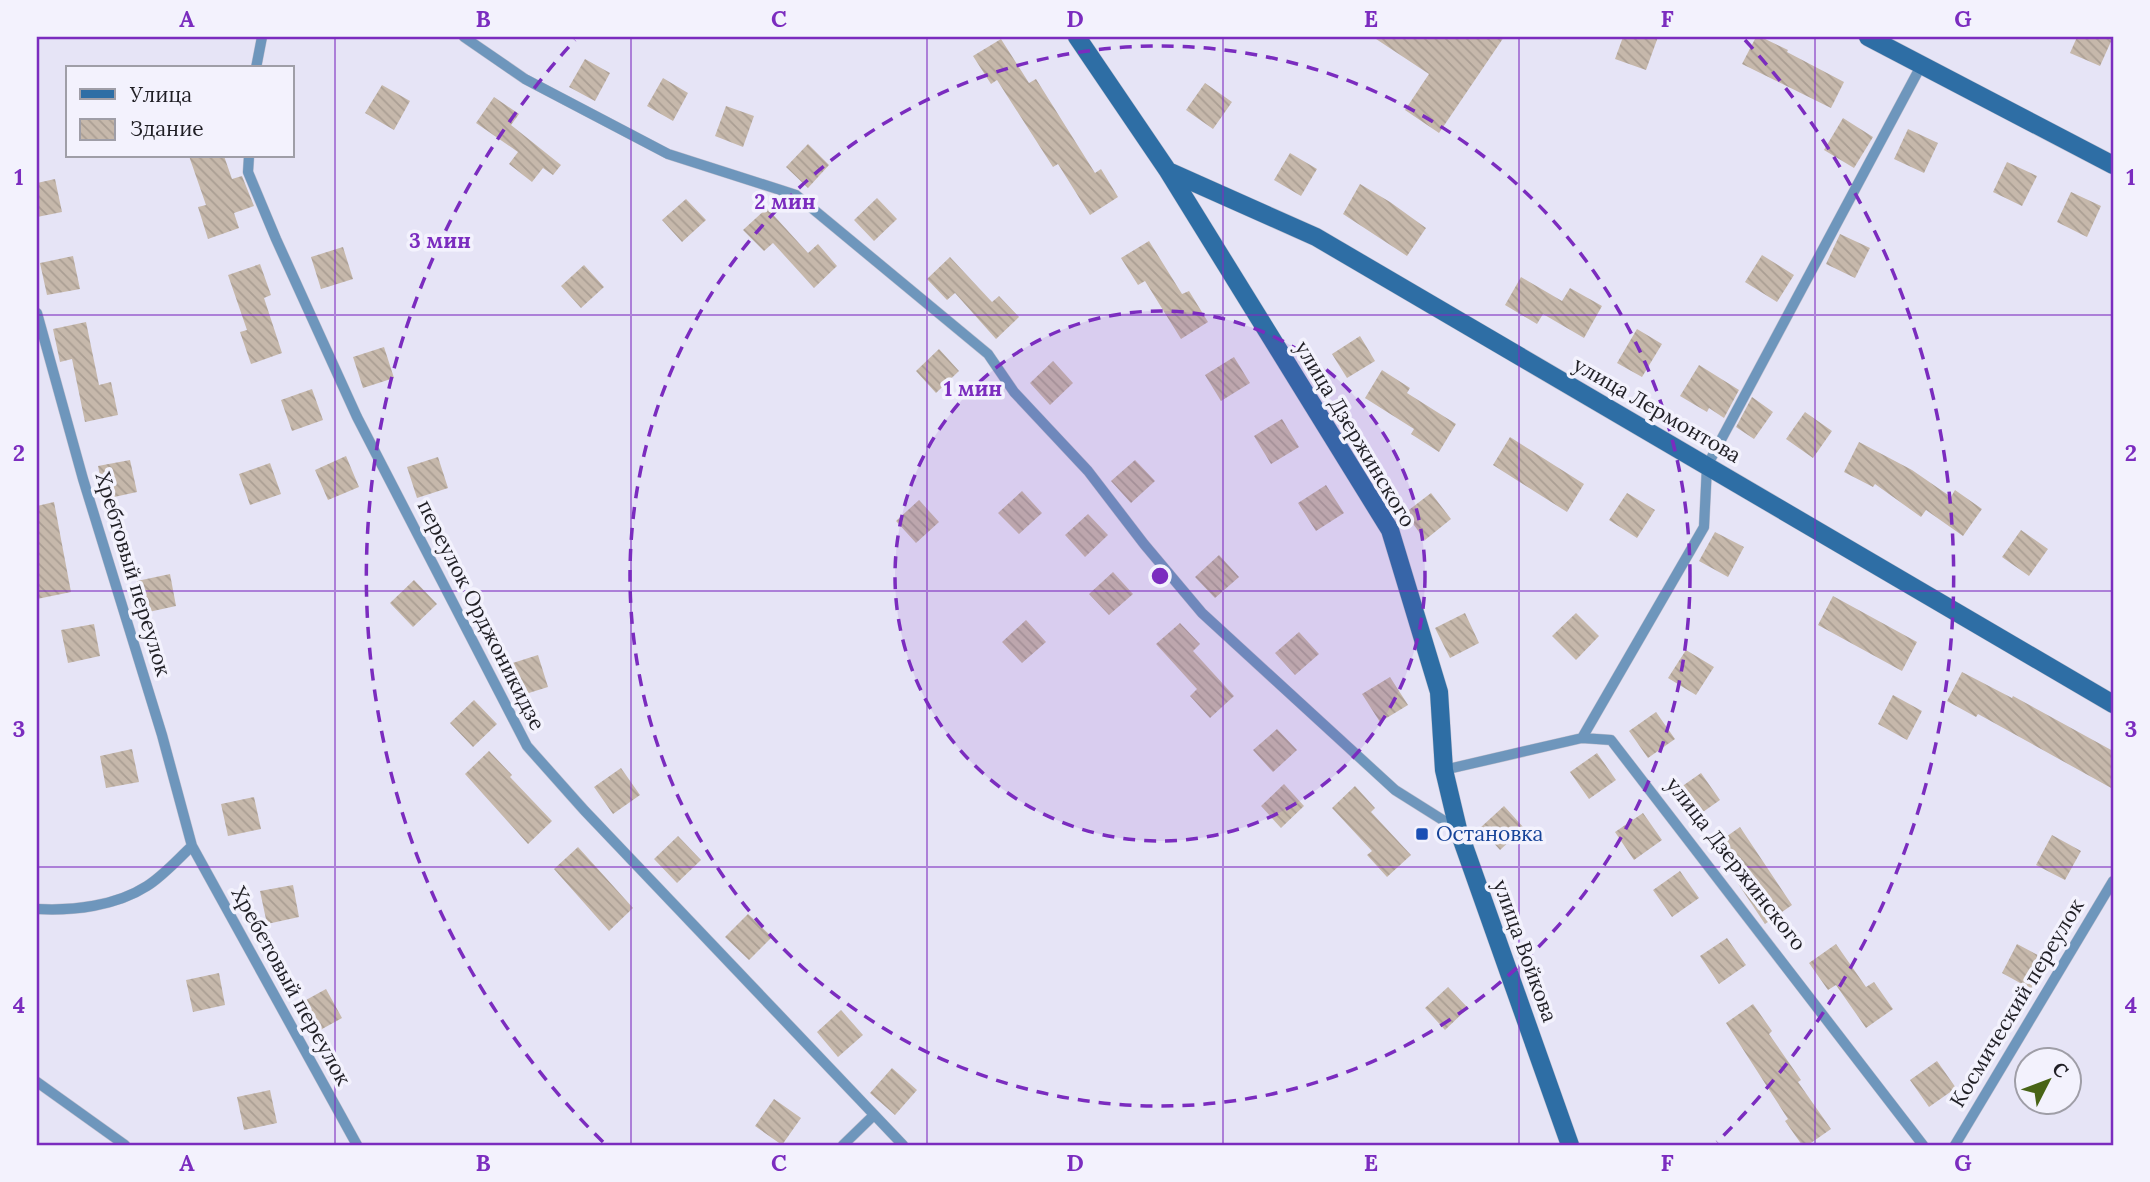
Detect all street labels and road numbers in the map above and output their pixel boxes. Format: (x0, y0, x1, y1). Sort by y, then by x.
street label: улица Дзержинского (1289, 336, 1422, 532)
street label: улица Лермонтова (1568, 351, 1746, 469)
street label: Хребтовый переулок (90, 469, 178, 680)
street label: переулок Орджоникидзе (412, 495, 551, 735)
street label: улица Дзержинского (1660, 772, 1812, 956)
street label: улица Войкова (1487, 876, 1564, 1026)
street label: Хребетовый переулок (225, 881, 358, 1091)
street label: Космический переулок (1944, 893, 2090, 1112)

